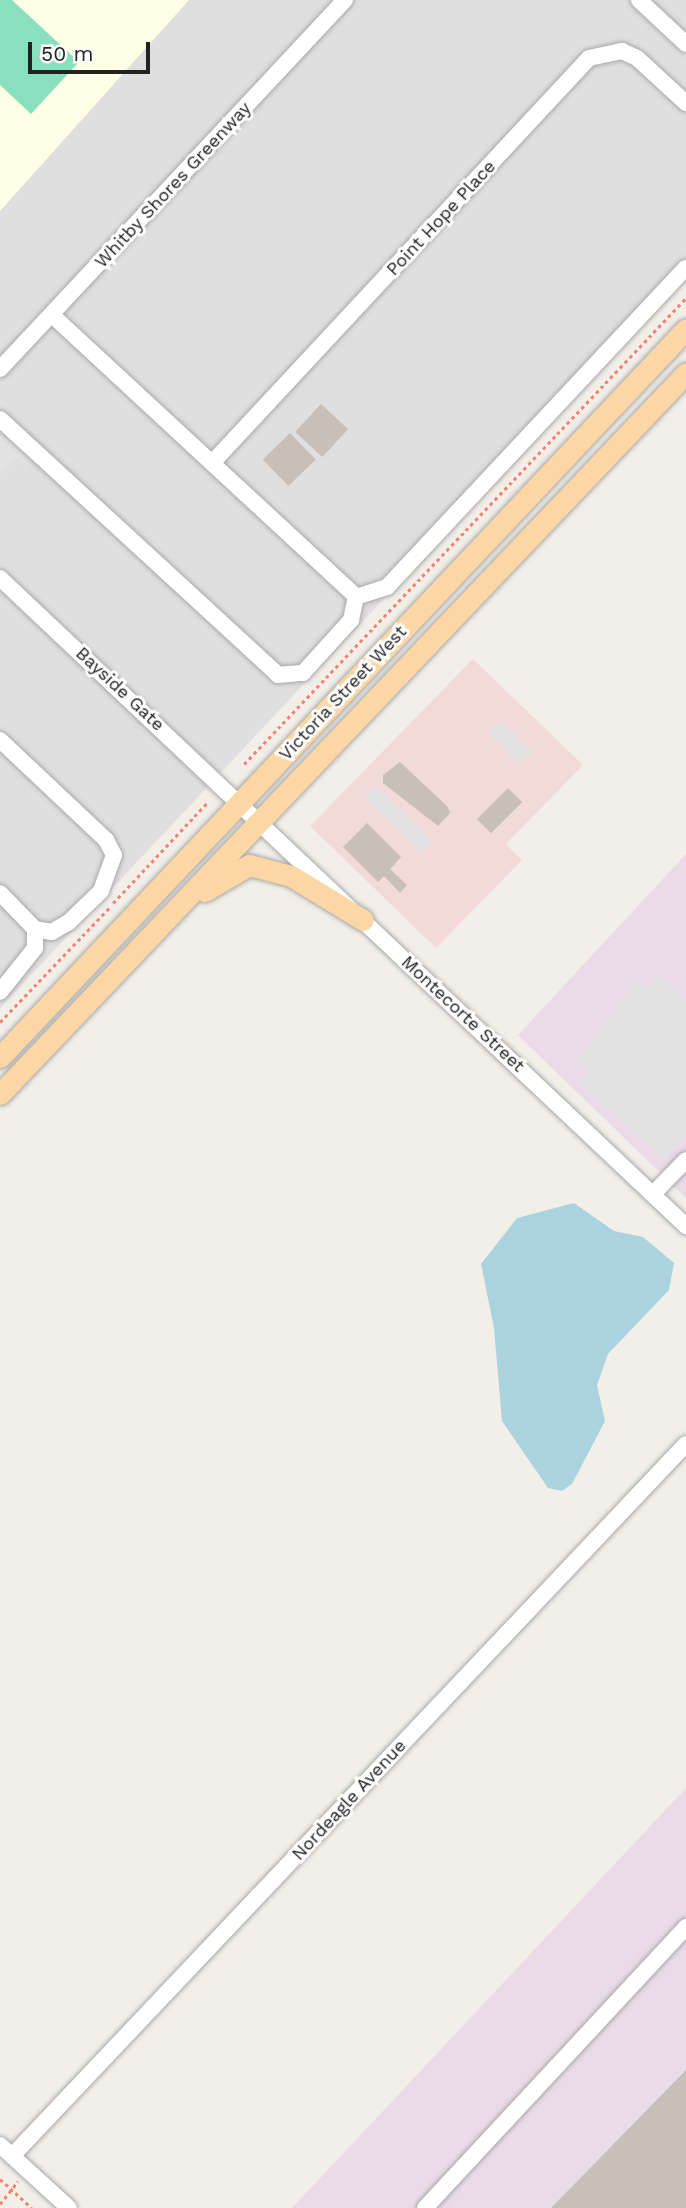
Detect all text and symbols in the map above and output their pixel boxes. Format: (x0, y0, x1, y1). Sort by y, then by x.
scale bar (32, 28, 154, 72)
text: 50 m (41, 41, 93, 66)
street label: Whitby Shores Greenway (90, 97, 256, 273)
street label: Point Hope Place (382, 156, 500, 280)
street label: Victoria Street West (274, 621, 412, 765)
street label: Bayside Gate (71, 642, 169, 736)
street label: Montecorte Street (397, 951, 529, 1077)
street label: Nordeagle Avenue (287, 1735, 411, 1865)

